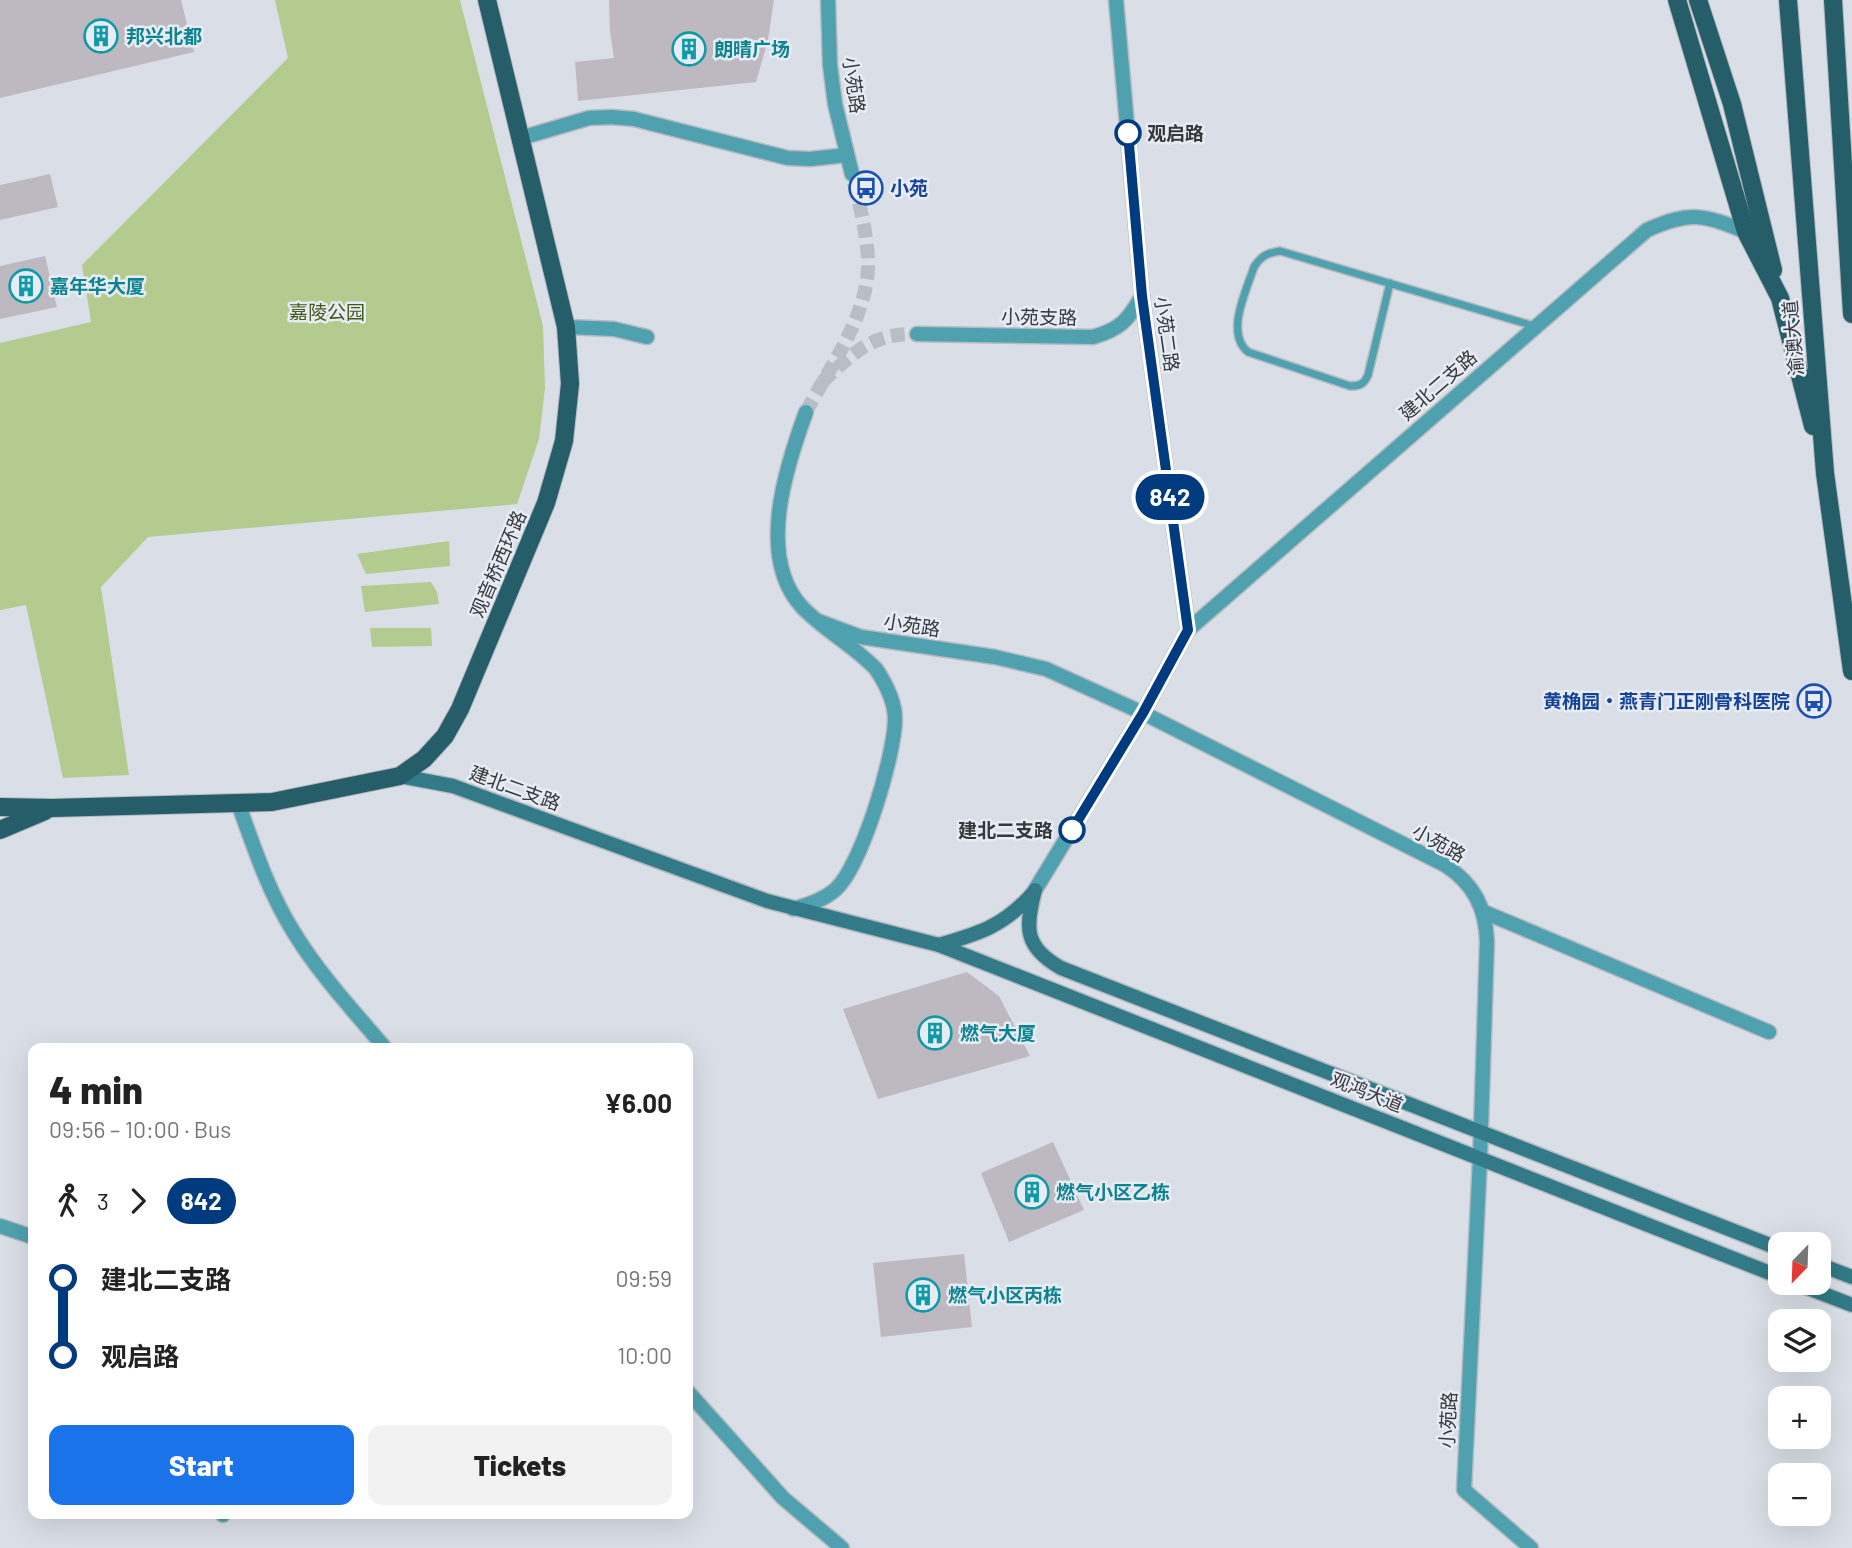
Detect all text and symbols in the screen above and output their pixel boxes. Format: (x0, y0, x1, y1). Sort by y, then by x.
building icon: 邦兴北都 (82, 17, 120, 55)
place label: 邦兴北都 (126, 24, 202, 47)
building icon: 朗晴广场 (670, 30, 708, 68)
place label: 朗晴广场 (714, 37, 790, 60)
street label: 小苑路 (839, 55, 870, 115)
marker: 观启路 (1115, 120, 1141, 146)
place label: 观启路 (1147, 121, 1204, 144)
bus stop icon: 小苑 (847, 169, 885, 207)
place label: 小苑 (890, 176, 928, 199)
building icon: 嘉年华大厦 (7, 267, 45, 305)
place label: 嘉年华大厦 (50, 274, 145, 297)
street label: 小苑二路 (1151, 295, 1184, 373)
street label: 渝澳大道 (1778, 299, 1807, 377)
park label: 嘉陵公园 (289, 300, 365, 323)
street label: 小苑支路 (1001, 304, 1077, 329)
street label: 建北二支路 (1394, 345, 1481, 424)
line badge: 842 (1130, 474, 1210, 520)
text: 842 (1150, 482, 1190, 511)
street label: 观音桥西环路 (465, 507, 530, 621)
street label: 小苑路 (882, 609, 942, 640)
bus stop icon: 黄桷园‧燕青门正刚骨科医院 (1795, 682, 1833, 720)
place label: 黄桷园‧燕青门正刚骨科医院 (1543, 689, 1790, 712)
street label: 建北二支路 (467, 760, 564, 815)
marker: 建北二支路 (1059, 817, 1085, 843)
place label: 建北二支路 (958, 818, 1053, 841)
street label: 小苑路 (1409, 819, 1470, 866)
building icon: 燃气大厦 (916, 1014, 954, 1052)
place label: 燃气大厦 (960, 1021, 1036, 1044)
text: 4 min (49, 1066, 143, 1112)
street label: 观鸿大道 (1328, 1067, 1407, 1116)
text: ¥6.00 (604, 1087, 672, 1118)
text: 09:56 – 10:00 · Bus (49, 1115, 231, 1143)
building icon: 燃气小区乙栋 (1013, 1173, 1051, 1211)
place label: 燃气小区乙栋 (1056, 1180, 1170, 1203)
icon: walk (49, 1182, 87, 1220)
icon: forward (119, 1182, 157, 1220)
text: 842 (181, 1186, 222, 1215)
text: 3 (97, 1187, 109, 1215)
north arrow (1768, 1232, 1830, 1295)
map controls (1768, 1232, 1831, 1526)
text: 建北二支路 (101, 1263, 231, 1294)
text: 09:59 (615, 1264, 672, 1292)
building icon: 燃气小区丙栋 (904, 1276, 942, 1314)
place label: 燃气小区丙栋 (948, 1283, 1062, 1306)
button: layers (1768, 1309, 1831, 1372)
text: 观启路 (101, 1340, 179, 1371)
text: 10:00 (617, 1341, 672, 1369)
button: + (1768, 1386, 1831, 1449)
street label: 小苑路 (1435, 1391, 1460, 1449)
button: Start (49, 1425, 354, 1505)
button: Tickets (368, 1425, 672, 1505)
button: − (1768, 1463, 1831, 1526)

